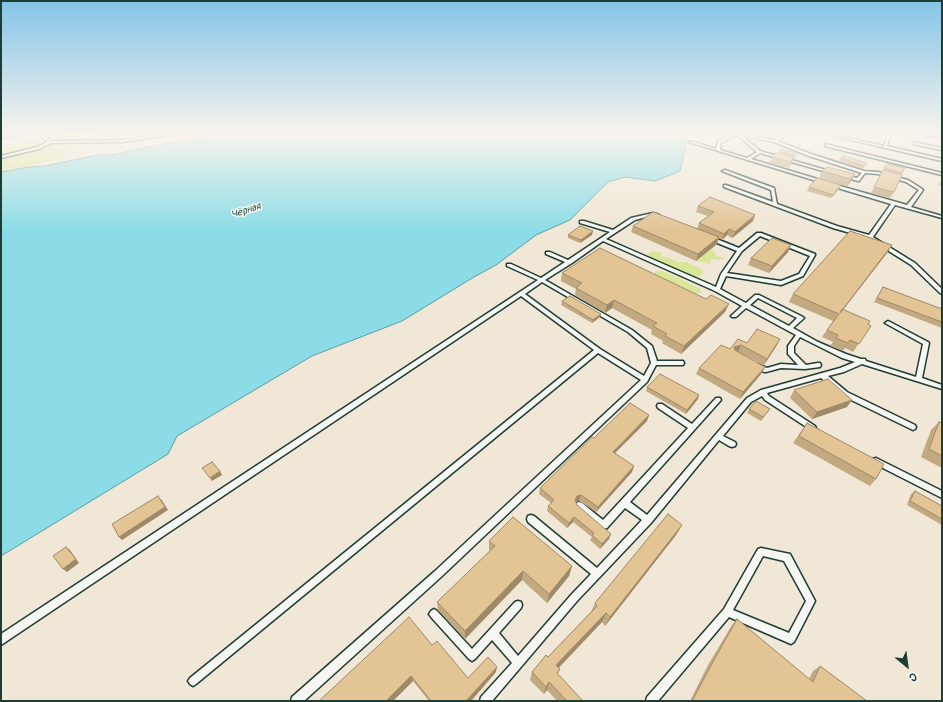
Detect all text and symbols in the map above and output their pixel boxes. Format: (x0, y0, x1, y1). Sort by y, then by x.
water label: Чёрная (230, 201, 262, 221)
north arrow (887, 646, 927, 686)
text: С (907, 670, 919, 684)

